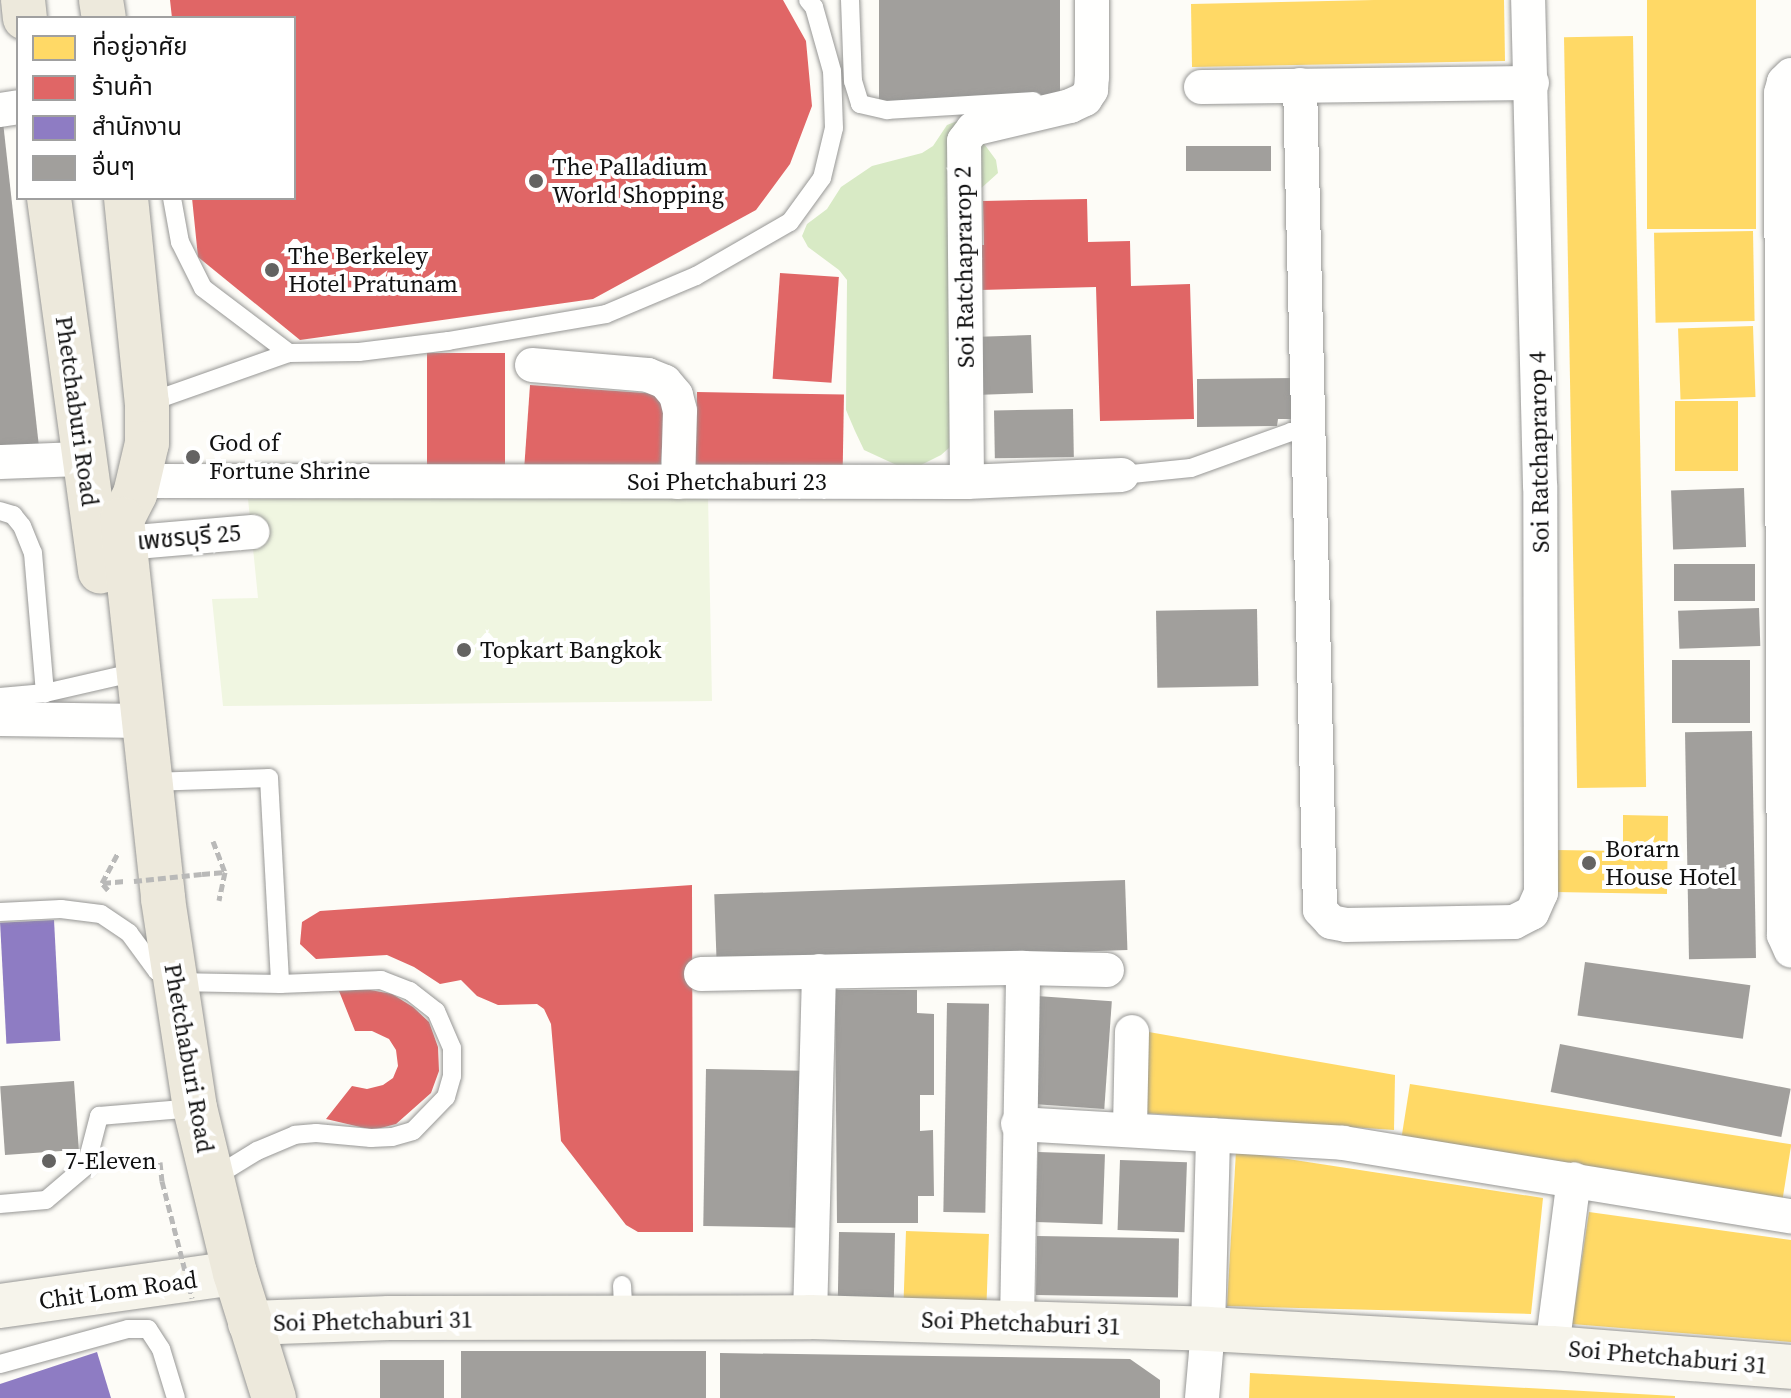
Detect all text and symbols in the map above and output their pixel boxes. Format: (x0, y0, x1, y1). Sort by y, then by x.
legend (16, 16, 296, 200)
text: ที่อยู่อาศัย (92, 30, 188, 63)
text: ร้านค้า (92, 70, 153, 103)
text: สำนักงาน (92, 110, 182, 143)
text: อื่นๆ (92, 150, 135, 183)
place label: The Palladium World Shopping (552, 153, 724, 209)
street label: Soi Ratchaprarop 2 (948, 166, 980, 368)
marker: The Palladium World Shopping (527, 172, 545, 190)
place label: The Berkeley Hotel Pratunam (288, 242, 458, 298)
marker: The Berkeley Hotel Pratunam (263, 261, 281, 279)
street label: Phetchaburi Road (49, 314, 105, 508)
street label: Soi Ratchaprarop 4 (1523, 351, 1555, 553)
place label: God of Fortune Shrine (209, 429, 370, 485)
marker: God of Fortune Shrine (184, 448, 202, 466)
street label: Soi Phetchaburi 23 (627, 468, 827, 496)
street label: เพชรบุรี 25 (136, 518, 242, 556)
place label: Topkart Bangkok (480, 636, 661, 664)
marker: Topkart Bangkok (455, 641, 473, 659)
place label: Borarn House Hotel (1605, 835, 1737, 891)
marker: Borarn House Hotel (1580, 854, 1598, 872)
street label: Phetchaburi Road (158, 961, 220, 1155)
place label: 7-Eleven (65, 1147, 157, 1175)
marker: 7-Eleven (40, 1152, 58, 1170)
street label: Chit Lom Road (37, 1265, 199, 1315)
street label: Soi Phetchaburi 31 (273, 1305, 473, 1337)
street label: Soi Phetchaburi 31 (921, 1305, 1121, 1341)
street label: Soi Phetchaburi 31 (1567, 1334, 1769, 1380)

